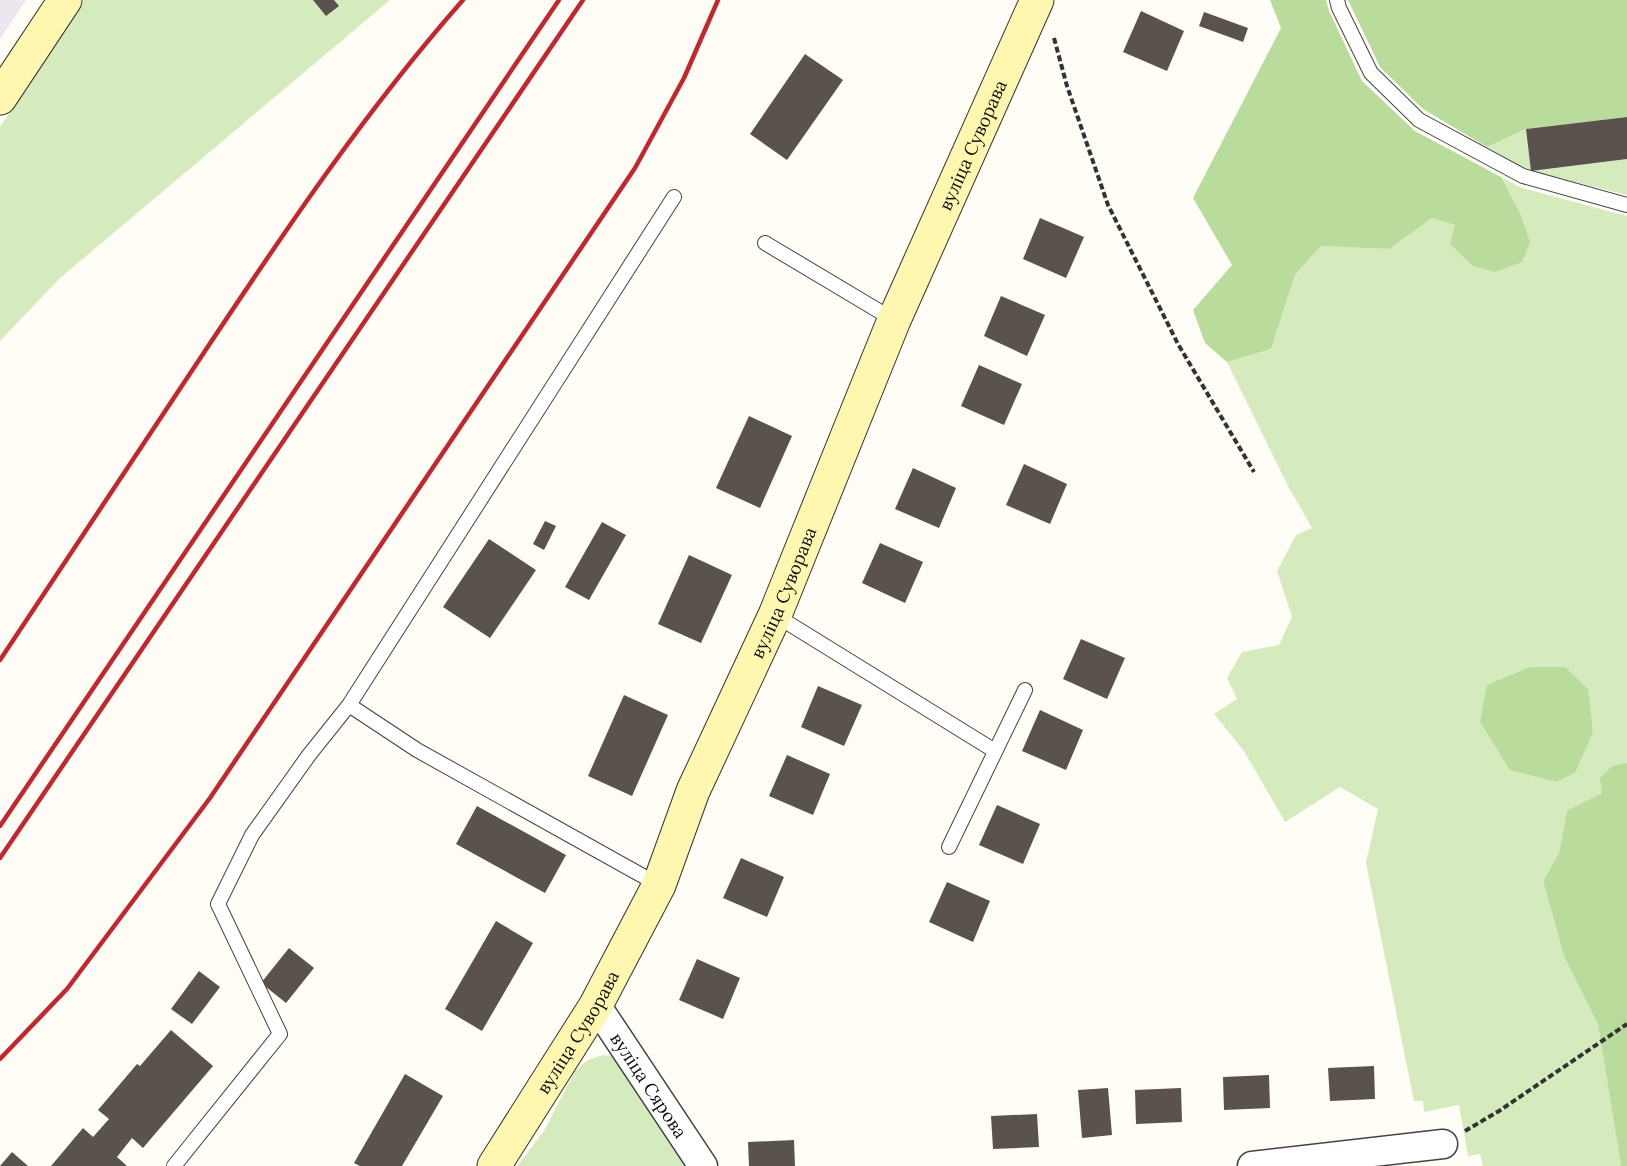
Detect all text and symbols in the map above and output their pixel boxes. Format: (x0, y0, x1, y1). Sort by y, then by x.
street label: вуліца Суворава (933, 76, 1011, 214)
street label: вуліца Суворава (745, 524, 821, 662)
street label: вуліца Суворава (531, 966, 624, 1098)
street label: вуліца Сярова (606, 1028, 692, 1142)

